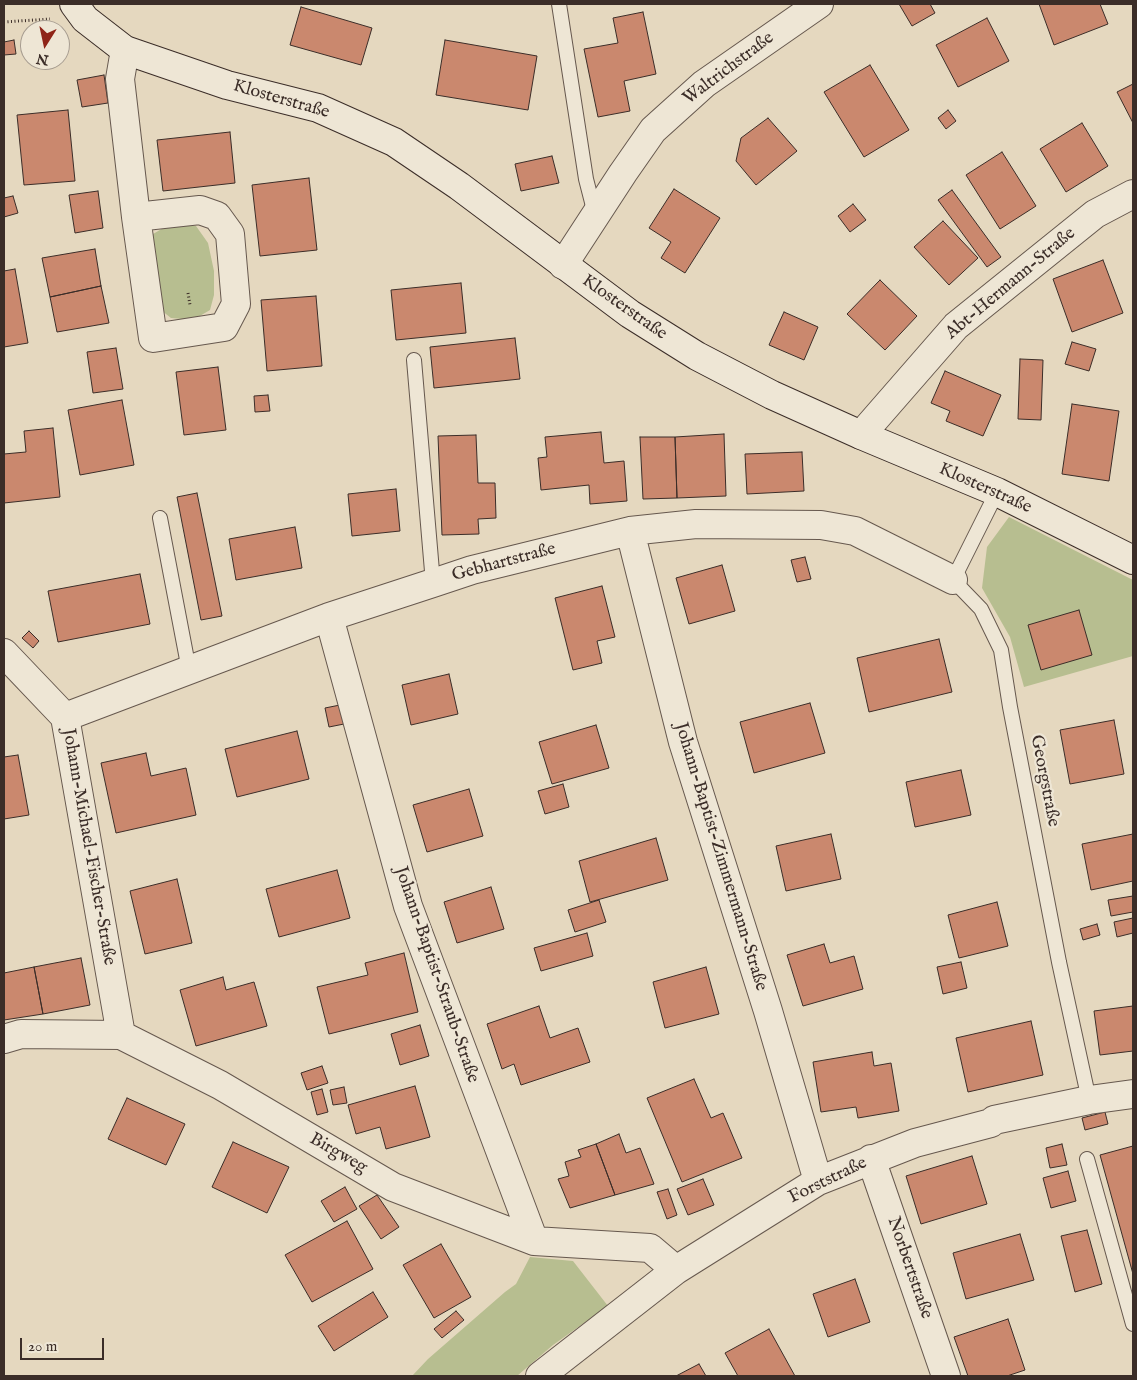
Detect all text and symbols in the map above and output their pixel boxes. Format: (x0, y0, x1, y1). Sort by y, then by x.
north arrow (20, 20, 70, 70)
street label: Waltrichstraße (679, 28, 779, 110)
text: N (35, 49, 50, 69)
street label: Klosterstraße (230, 76, 332, 124)
street label: Abt-Hermann-Straße (942, 223, 1080, 345)
street label: Klosterstraße (577, 271, 671, 345)
street label: Klosterstraße (935, 459, 1035, 519)
street label: Gebhartstraße (450, 539, 558, 587)
street label: Johann-Baptist-Zimmermann-Straße (669, 720, 771, 994)
street label: Johann-Michael-Fischer-Straße (57, 727, 119, 967)
street label: Georgstraße (1025, 733, 1063, 829)
street label: Johann-Baptist-Straub-Straße (389, 864, 483, 1086)
street label: Birgweg (305, 1129, 371, 1179)
street label: Forststraße (785, 1153, 871, 1209)
street label: Norbertstraße (881, 1214, 937, 1322)
scale bar (22, 1328, 106, 1360)
text: 20 m (28, 1337, 57, 1356)

